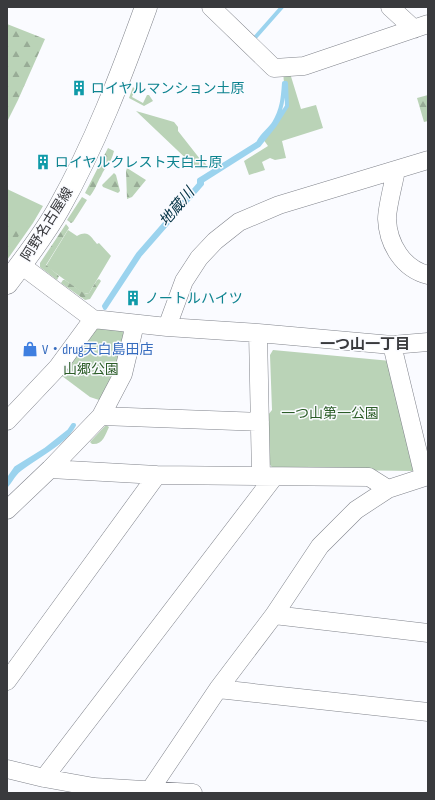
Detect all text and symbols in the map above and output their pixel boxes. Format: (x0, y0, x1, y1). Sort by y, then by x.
building icon: ロイヤルマンション土原 (70, 79, 88, 97)
place label: ロイヤルマンション土原 (91, 80, 245, 97)
building icon: ロイヤルクレスト天白土原 (34, 153, 52, 171)
place label: ロイヤルクレスト天白土原 (55, 154, 223, 171)
water label: 地蔵川 (155, 182, 200, 230)
street label: 阿野名古屋線 (18, 184, 76, 264)
building icon: ノートルハイツ (124, 289, 142, 307)
place label: ノートルハイツ (145, 290, 243, 307)
district label: 一つ山一丁目 (320, 335, 410, 354)
shop icon: V・drug天白島田店 (21, 340, 39, 358)
place label: V・drug天白島田店 (42, 341, 154, 358)
park label: 山郷公園 (63, 361, 119, 378)
park label: 一つ山第一公園 (281, 405, 379, 422)

